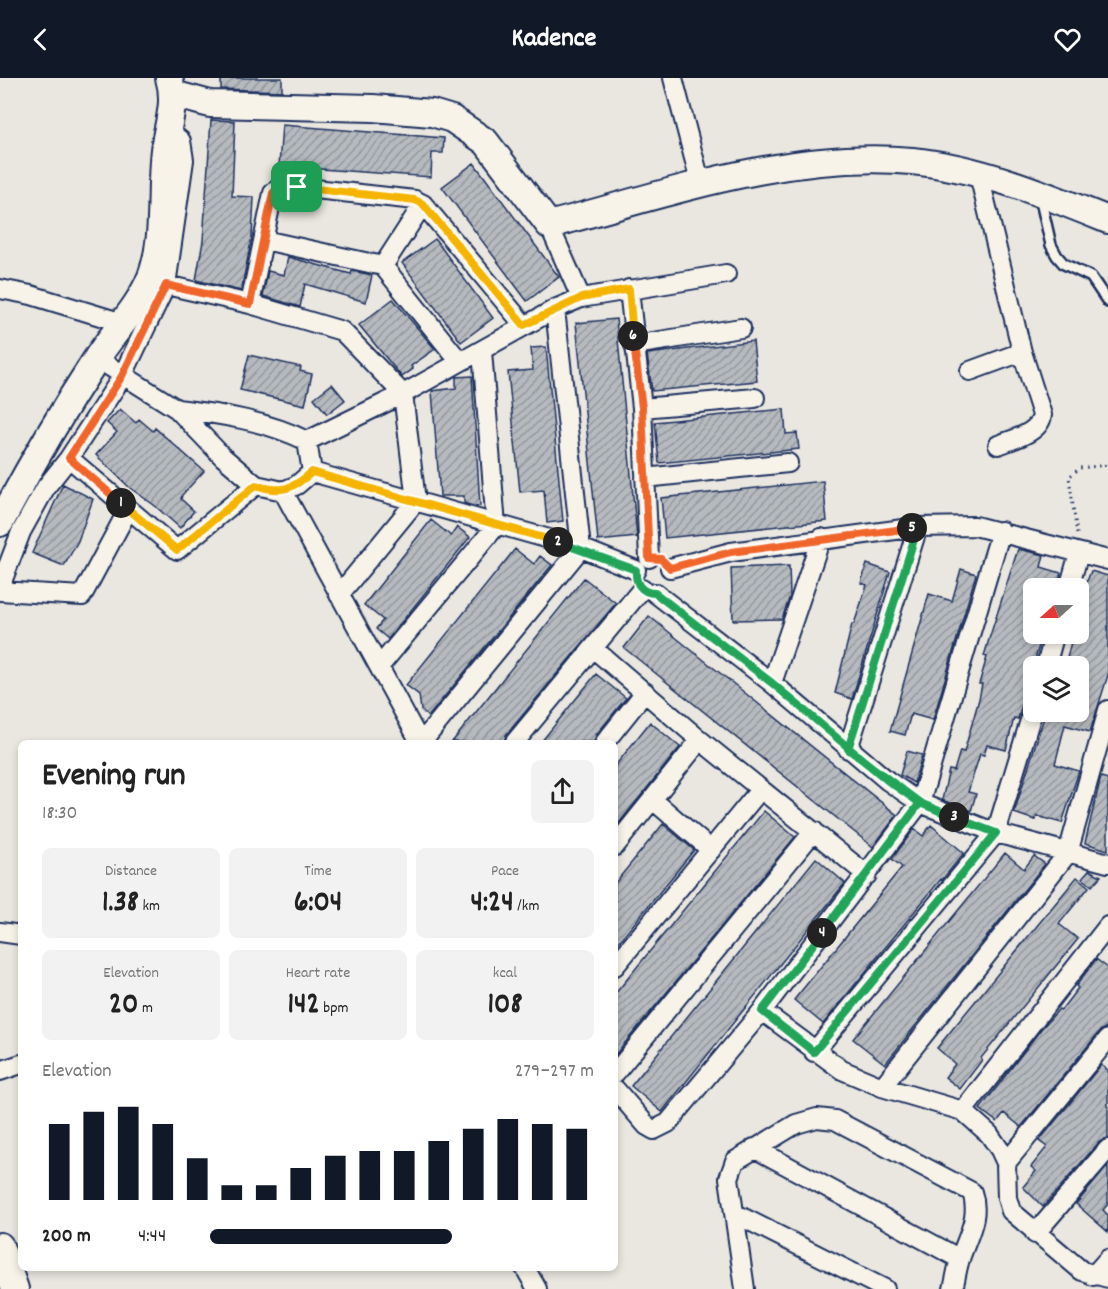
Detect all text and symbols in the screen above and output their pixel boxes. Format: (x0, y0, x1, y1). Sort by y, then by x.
text: Kadence (512, 20, 596, 59)
icon: back (24, 23, 57, 56)
icon: heart (1051, 23, 1084, 56)
pin (271, 161, 322, 212)
icon: arrive (280, 170, 313, 203)
pin: 6 (618, 321, 648, 351)
text: 6 (629, 324, 637, 347)
pin: 1 (106, 488, 136, 518)
text: 1 (119, 491, 123, 514)
pin: 5 (897, 513, 927, 543)
text: 5 (908, 516, 916, 539)
pin: 2 (543, 527, 573, 557)
text: 2 (555, 530, 562, 553)
north arrow (1023, 578, 1089, 644)
map controls (1023, 578, 1089, 722)
button: layers (1023, 656, 1089, 722)
text: Evening run (42, 754, 186, 801)
button: share (531, 760, 594, 823)
text: 18:30 (42, 800, 78, 828)
pin: 3 (939, 802, 969, 832)
text: 3 (950, 805, 958, 828)
text: Distance (105, 860, 157, 883)
text: Time (304, 860, 332, 883)
text: Pace (491, 860, 519, 883)
text: 1.38 (102, 883, 139, 926)
text: 6:04 (294, 883, 342, 926)
text: 4:24 (471, 883, 514, 926)
text: km (139, 895, 160, 918)
text: /km (514, 895, 539, 918)
pin: 4 (807, 918, 837, 948)
text: 4 (819, 921, 825, 944)
text: Elevation (103, 962, 159, 985)
text: Heart rate (286, 962, 350, 985)
text: kcal (493, 962, 517, 985)
text: 20 (109, 985, 138, 1028)
text: 142 (287, 985, 320, 1028)
text: 108 (488, 985, 522, 1028)
text: m (138, 997, 153, 1020)
text: bpm (320, 997, 349, 1020)
text: Elevation (42, 1058, 112, 1086)
text: 279–297 m (515, 1058, 594, 1086)
text: 200 m (42, 1223, 91, 1251)
text: 4:44 (138, 1223, 166, 1251)

